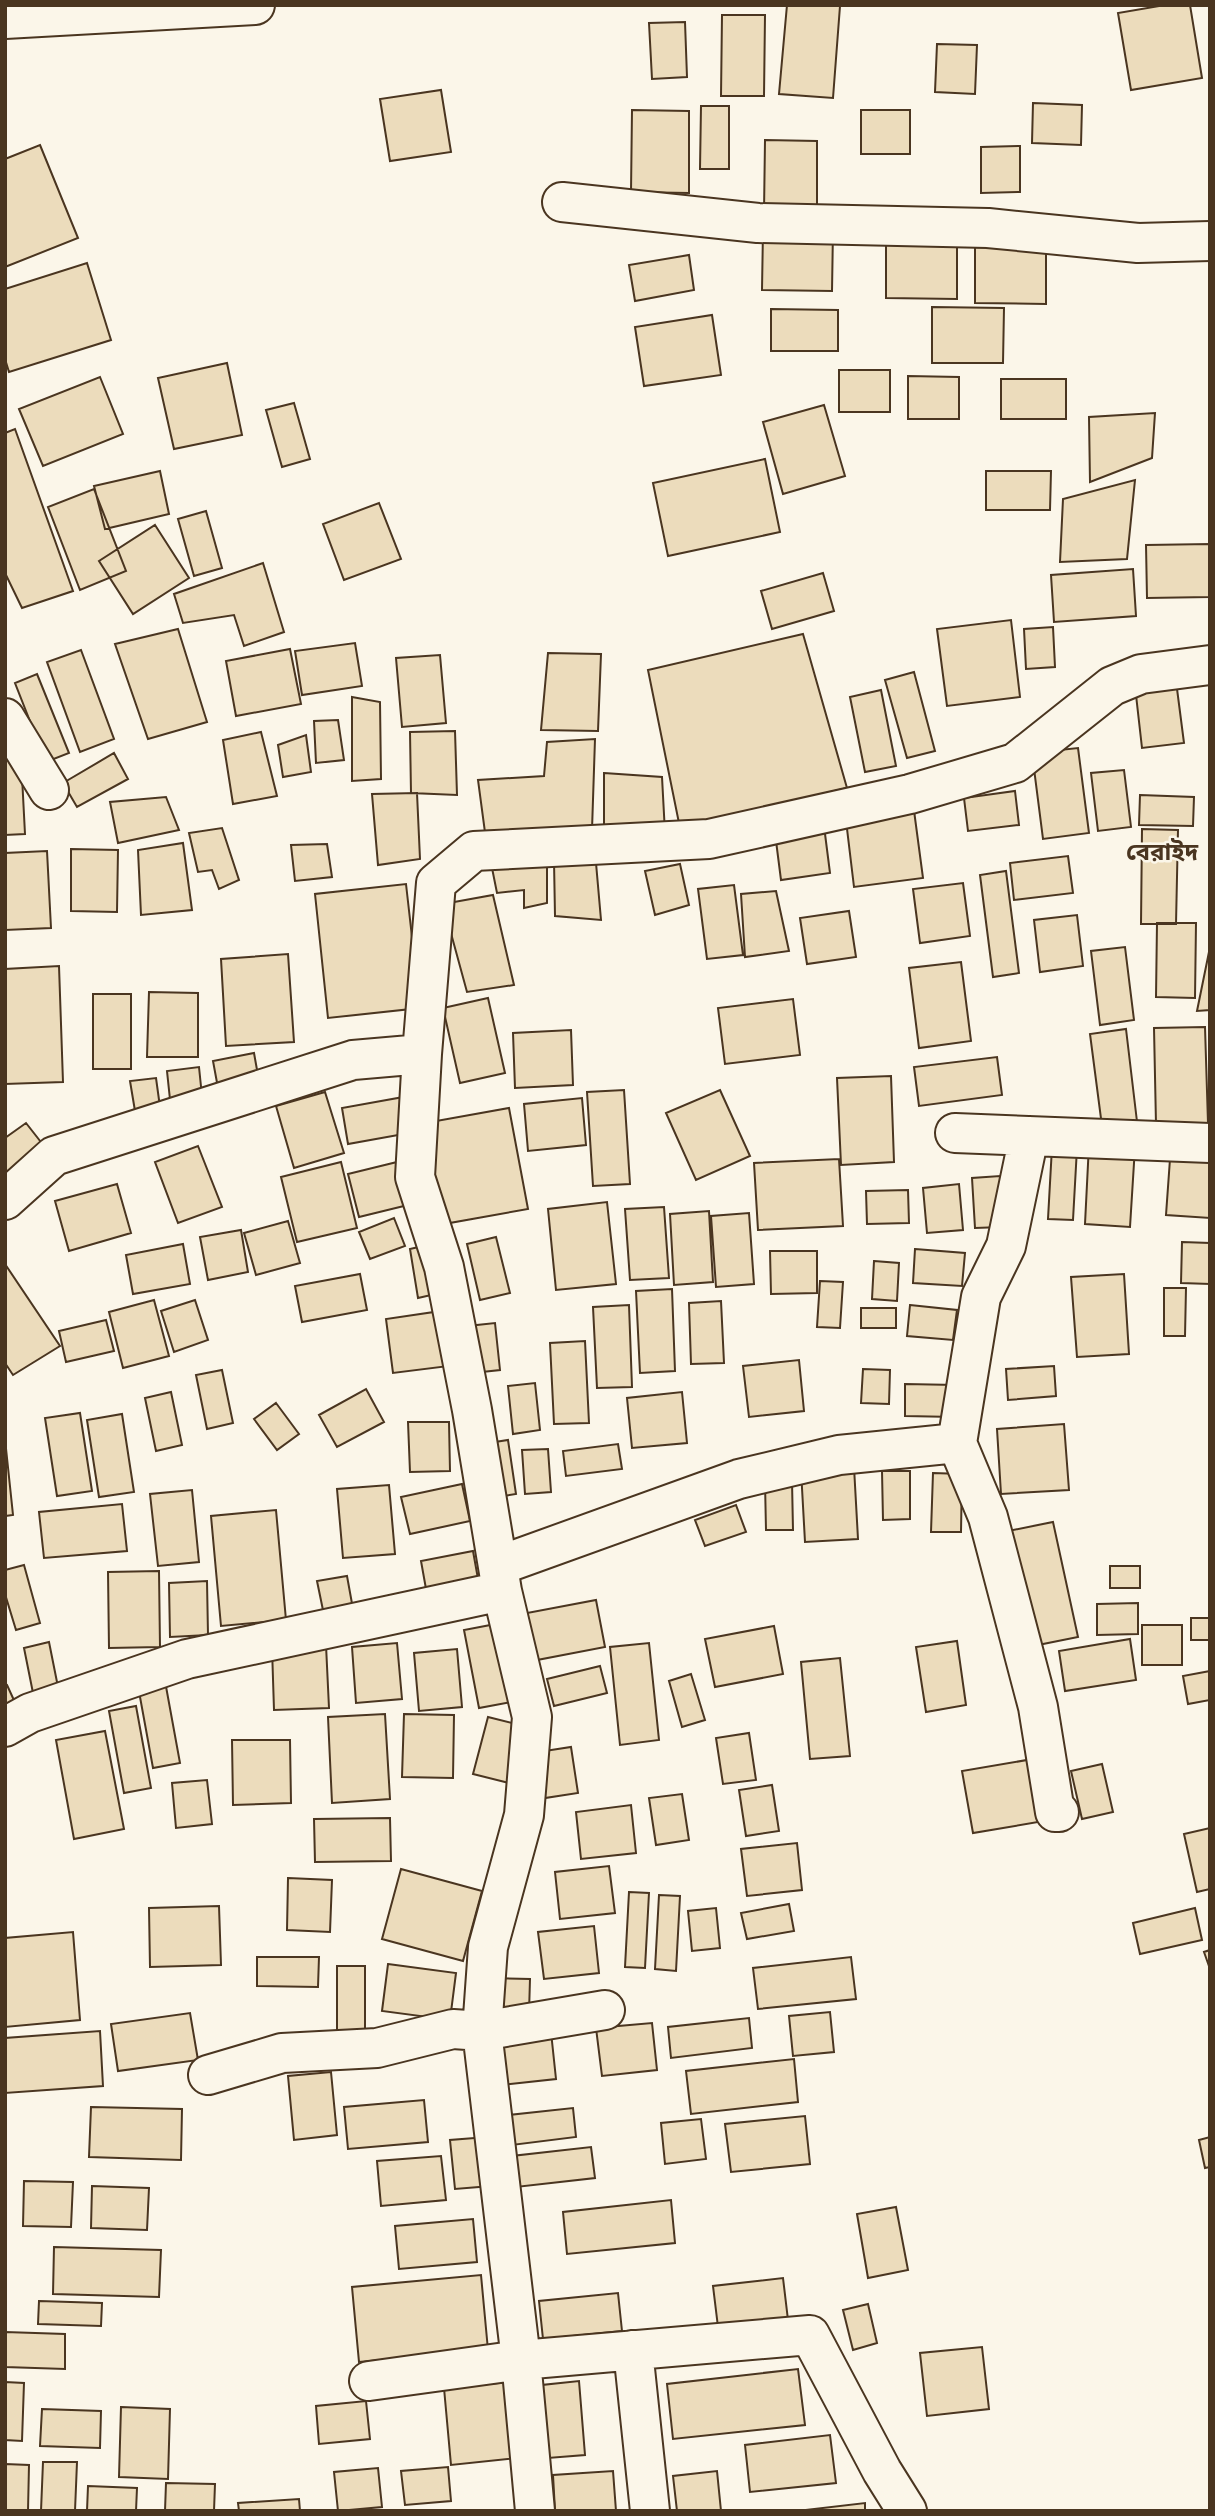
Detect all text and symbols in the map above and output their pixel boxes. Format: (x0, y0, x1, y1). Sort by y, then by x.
district label: বেরাইদ (1126, 838, 1198, 869)

